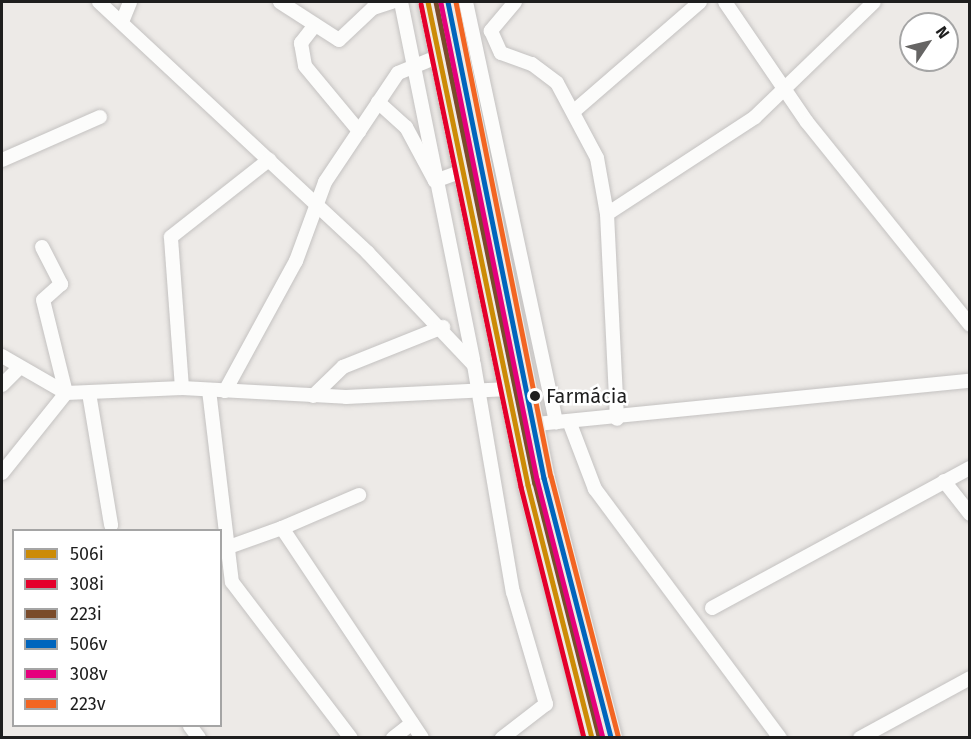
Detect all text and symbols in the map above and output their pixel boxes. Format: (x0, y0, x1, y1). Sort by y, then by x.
north arrow (899, 12, 959, 72)
text: N (932, 23, 953, 42)
place label: Farmácia (546, 384, 627, 408)
marker: Farmácia (529, 390, 541, 402)
legend (12, 529, 222, 727)
text: 506i (70, 543, 104, 565)
text: 308i (70, 573, 104, 595)
text: 223i (70, 603, 102, 625)
text: 506v (70, 633, 107, 655)
text: 308v (70, 663, 108, 685)
text: 223v (70, 693, 106, 715)

